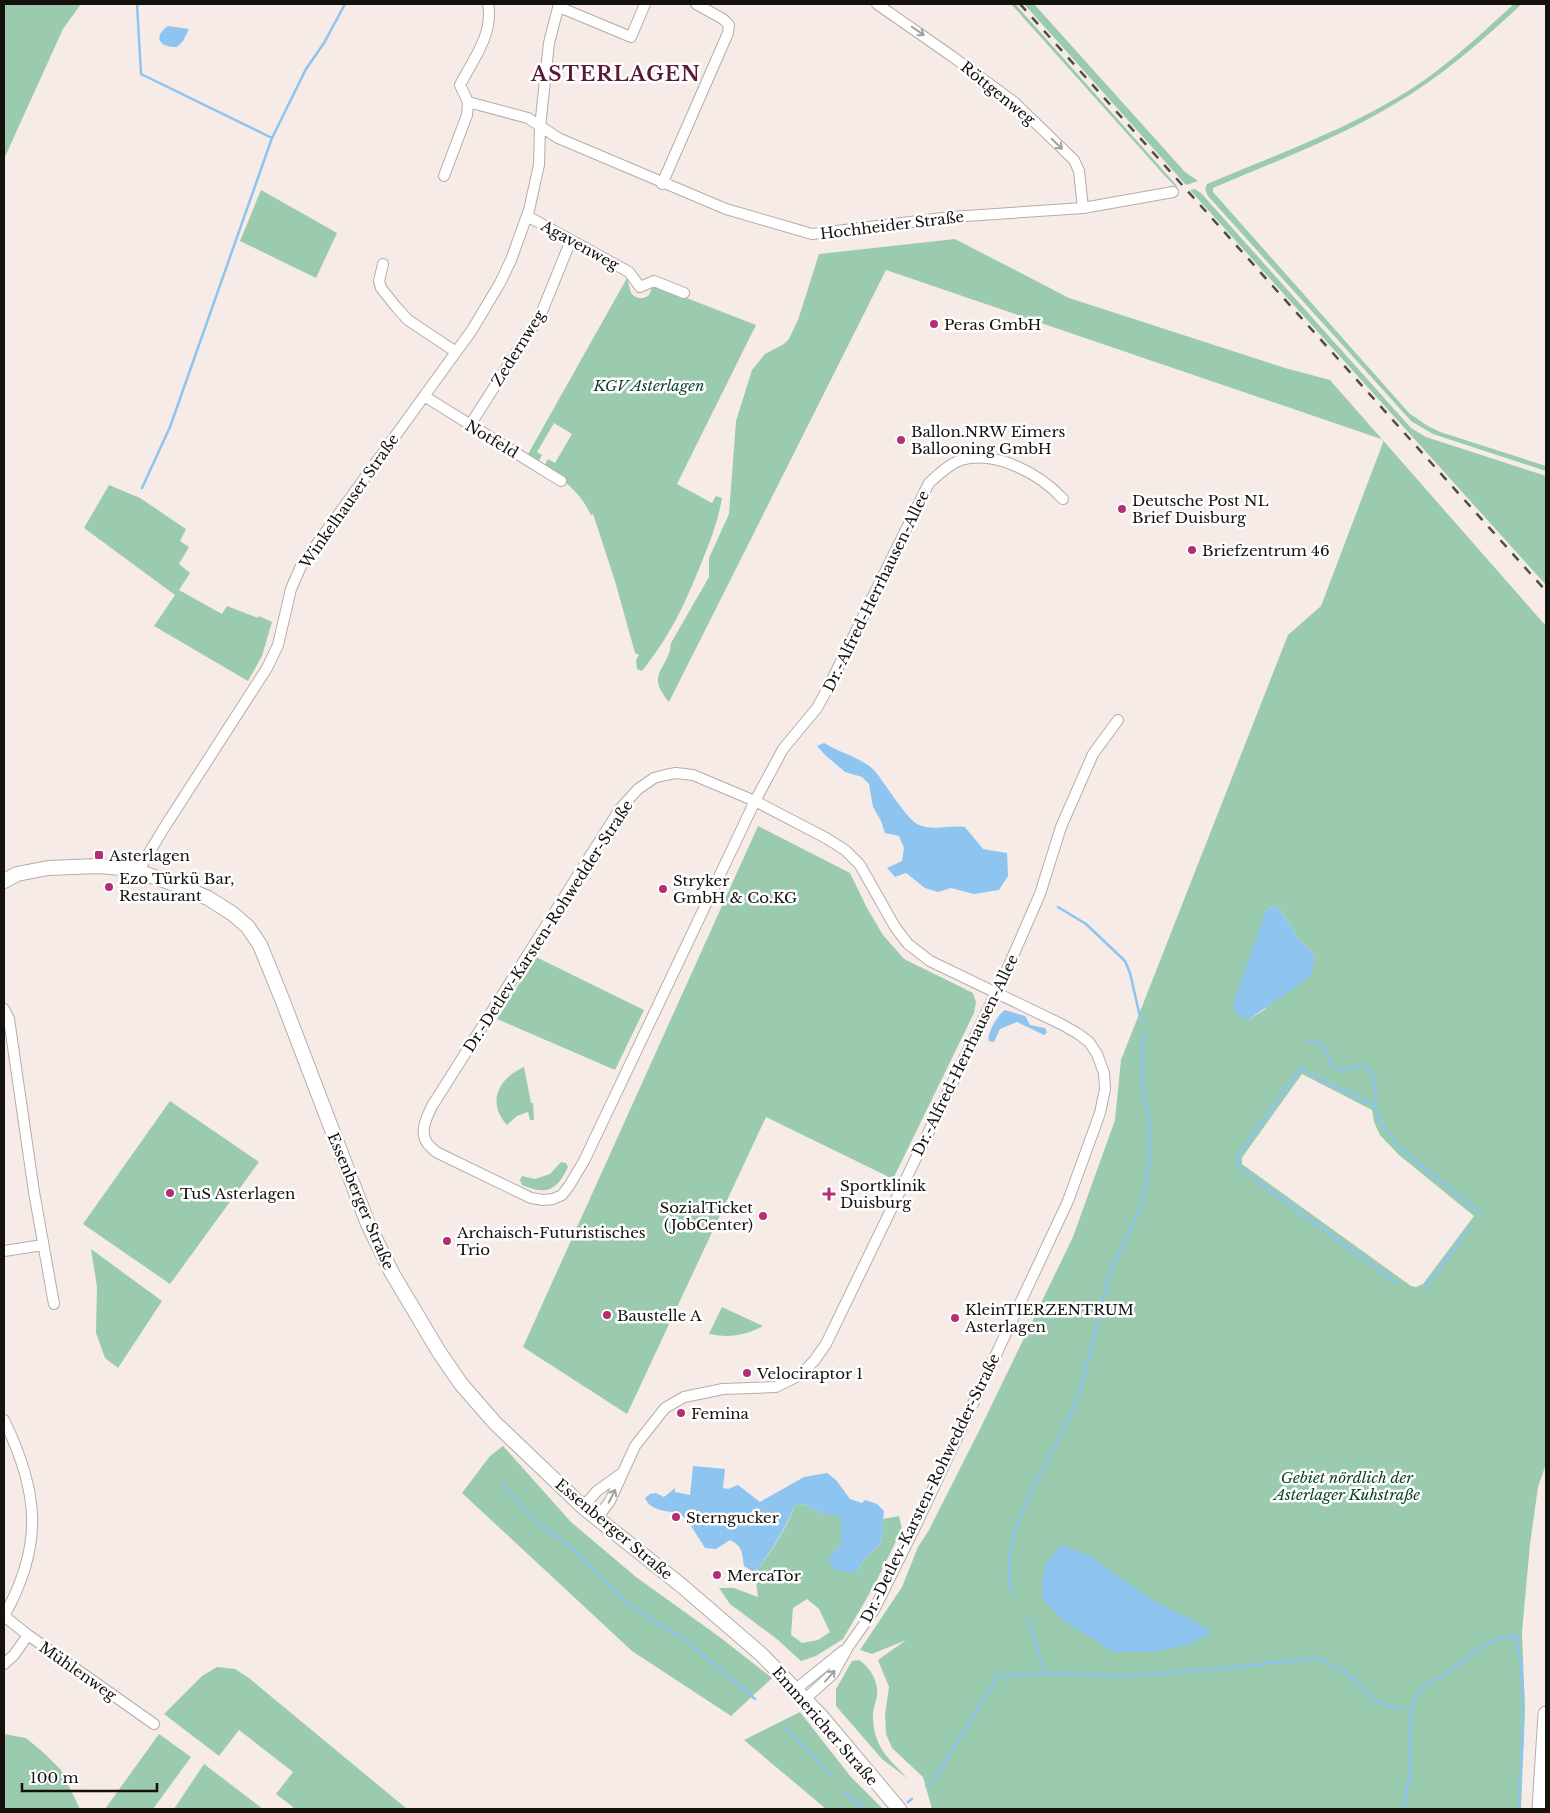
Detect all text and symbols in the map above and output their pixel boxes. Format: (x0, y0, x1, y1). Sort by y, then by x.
one-way arrow (910, 26, 924, 36)
street label: Röttgenweg (957, 57, 1040, 129)
district label: ASTERLAGEN (530, 62, 701, 86)
one-way arrow (1051, 138, 1064, 150)
street label: Hochheider Straße (819, 207, 965, 243)
street label: Agavenweg (537, 215, 623, 275)
street label: Zedernweg (487, 306, 549, 390)
place label: Peras GmbH (944, 315, 1042, 334)
marker: Peras GmbH (928, 318, 940, 330)
park label: KGV Asterlagen (593, 376, 704, 395)
street label: Notfeld (462, 416, 522, 462)
place label: Ballon.NRW Eimers Ballooning GmbH (911, 422, 1066, 458)
street label: Winkelhauser Straße (295, 430, 403, 573)
marker: Ballon.NRW Eimers Ballooning GmbH (895, 434, 907, 446)
street label: Dr.-Alfred-Herrhausen-Allee (819, 487, 933, 695)
place label: Deutsche Post NL Brief Duisburg (1132, 491, 1269, 527)
marker: Deutsche Post NL Brief Duisburg (1116, 503, 1128, 515)
place label: Briefzentrum 46 (1202, 541, 1330, 560)
marker: Briefzentrum 46 (1186, 544, 1198, 556)
street label: Dr.-Detlev-Karsten-Rohwedder-Straße (459, 796, 637, 1056)
place label: Asterlagen (108, 846, 190, 865)
marker: Asterlagen (93, 849, 105, 861)
place label: Ezo Türkü Bar, Restaurant (119, 869, 234, 905)
place label: Stryker GmbH & Co.KG (673, 871, 797, 907)
marker: Ezo Türkü Bar, Restaurant (103, 881, 115, 893)
marker: Stryker GmbH & Co.KG (657, 883, 669, 895)
street label: Dr.-Alfred-Herrhausen-Allee (908, 951, 1022, 1159)
street label: Essenberger Straße (324, 1130, 398, 1272)
place label: Sportklinik Duisburg (840, 1176, 927, 1212)
place label: TuS Asterlagen (180, 1184, 295, 1203)
marker: TuS Asterlagen (164, 1187, 176, 1199)
marker: Sportklinik Duisburg (822, 1187, 836, 1201)
place label: SozialTicket (JobCenter) (659, 1198, 753, 1234)
marker: SozialTicket (JobCenter) (757, 1210, 769, 1222)
place label: Archaisch-Futuristisches Trio (456, 1223, 646, 1259)
marker: Archaisch-Futuristisches Trio (441, 1235, 453, 1247)
place label: KleinTIERZENTRUM Asterlagen (964, 1300, 1134, 1336)
place label: Baustelle A (617, 1306, 702, 1325)
marker: Baustelle A (601, 1309, 613, 1321)
marker: KleinTIERZENTRUM Asterlagen (949, 1312, 961, 1324)
street label: Dr.-Detlev-Karsten-Rohwedder-Straße (856, 1350, 1004, 1626)
place label: Velociraptor 1 (756, 1364, 863, 1383)
marker: Velociraptor 1 (741, 1367, 753, 1379)
place label: Femina (691, 1404, 750, 1423)
marker: Femina (675, 1407, 687, 1419)
park label: Gebiet nördlich der Asterlager Kuhstraße (1272, 1468, 1420, 1504)
street label: Essenberger Straße (552, 1474, 676, 1584)
one-way arrow (608, 1489, 617, 1504)
place label: Sterngucker (686, 1508, 780, 1527)
marker: Sterngucker (670, 1511, 682, 1523)
place label: MercaTor (727, 1566, 802, 1585)
marker: MercaTor (711, 1569, 723, 1581)
street label: Mühlenweg (36, 1637, 121, 1705)
street label: Emmericher Straße (768, 1663, 882, 1789)
one-way arrow (824, 1669, 836, 1682)
scale bar (22, 1760, 158, 1792)
text: 100 m (30, 1768, 79, 1787)

